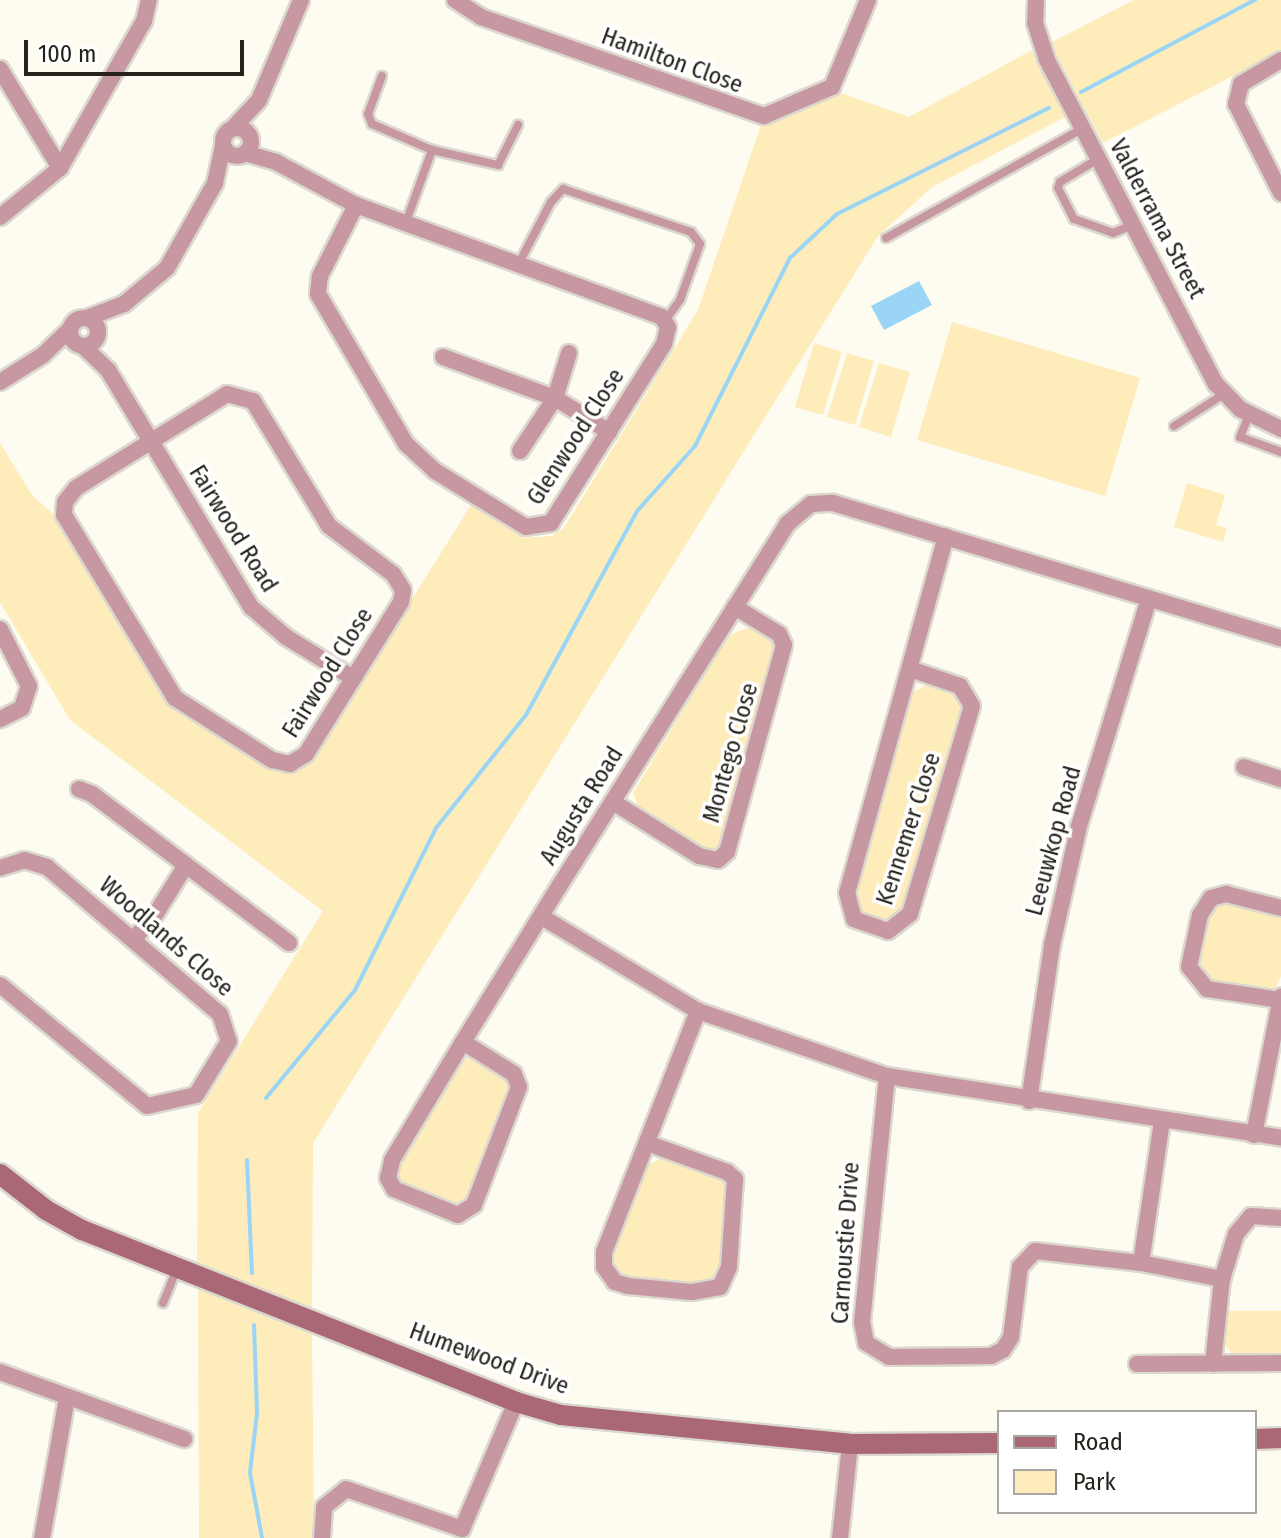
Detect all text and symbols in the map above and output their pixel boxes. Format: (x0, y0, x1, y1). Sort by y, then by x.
street label: Hamilton Close (597, 22, 747, 100)
scale bar (28, 24, 248, 74)
text: 100 m (38, 40, 96, 68)
street label: Valderrama Street (1103, 134, 1211, 304)
street label: Glenwood Close (521, 363, 631, 511)
street label: Fairwood Road (183, 460, 283, 598)
street label: Fairwood Close (277, 603, 379, 743)
street label: Montego Close (697, 680, 765, 826)
street label: Augusta Road (534, 742, 630, 870)
street label: Kennemer Close (871, 749, 947, 909)
street label: Leeuwkop Road (1020, 763, 1088, 919)
street label: Woodlands Close (93, 871, 239, 1003)
street label: Carnoustie Drive (826, 1161, 866, 1325)
street label: Humewood Drive (405, 1317, 573, 1401)
legend (997, 1410, 1257, 1514)
text: Road (1073, 1428, 1123, 1456)
text: Park (1073, 1468, 1116, 1496)

